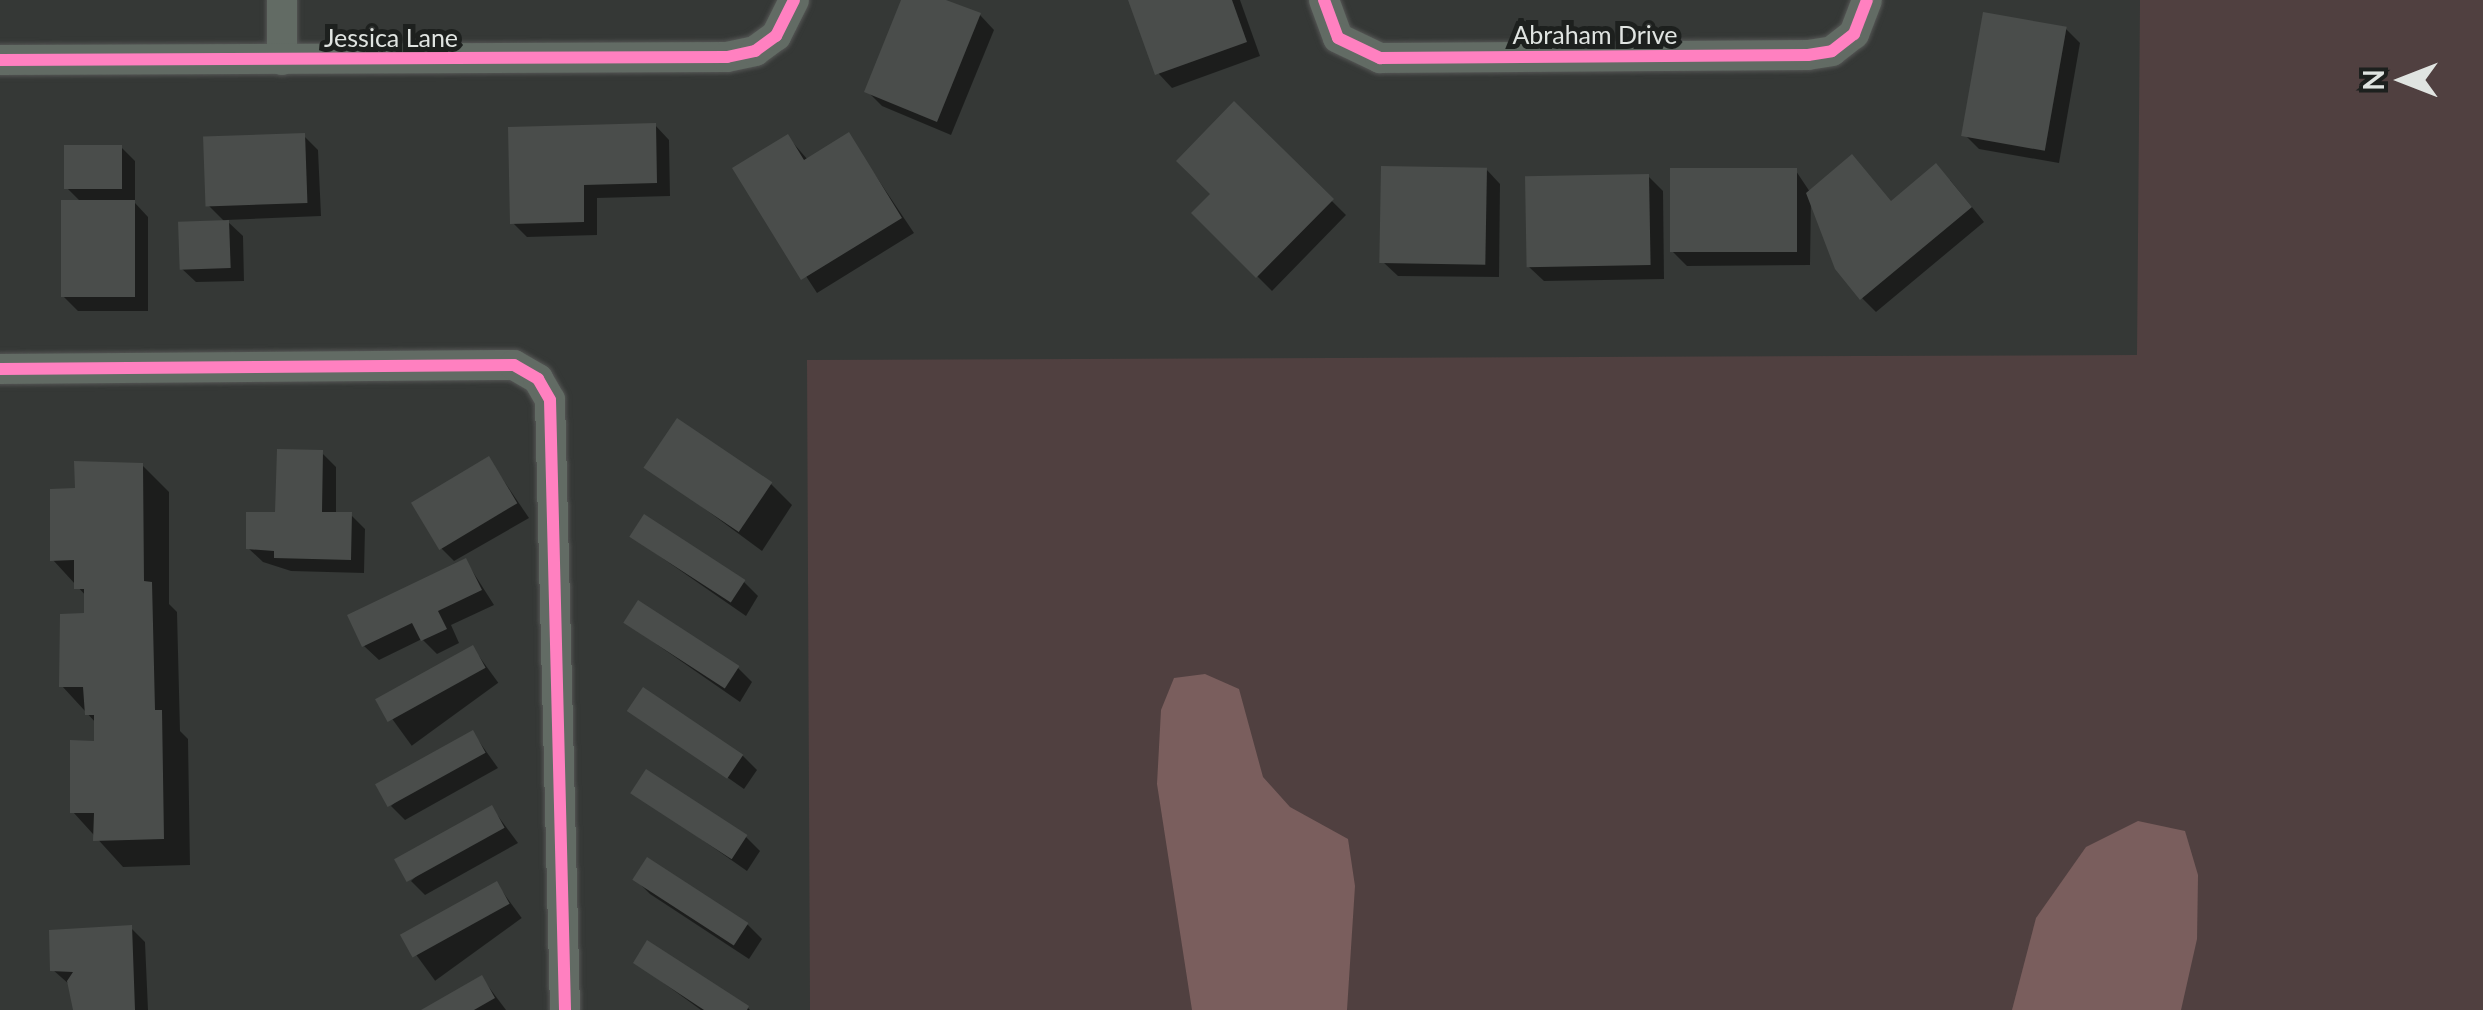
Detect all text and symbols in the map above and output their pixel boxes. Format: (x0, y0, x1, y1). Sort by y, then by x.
street label: Abraham Drive (1512, 19, 1678, 49)
street label: Jessica Lane (324, 22, 458, 52)
north arrow (2353, 30, 2453, 130)
text: N (2356, 69, 2390, 91)

